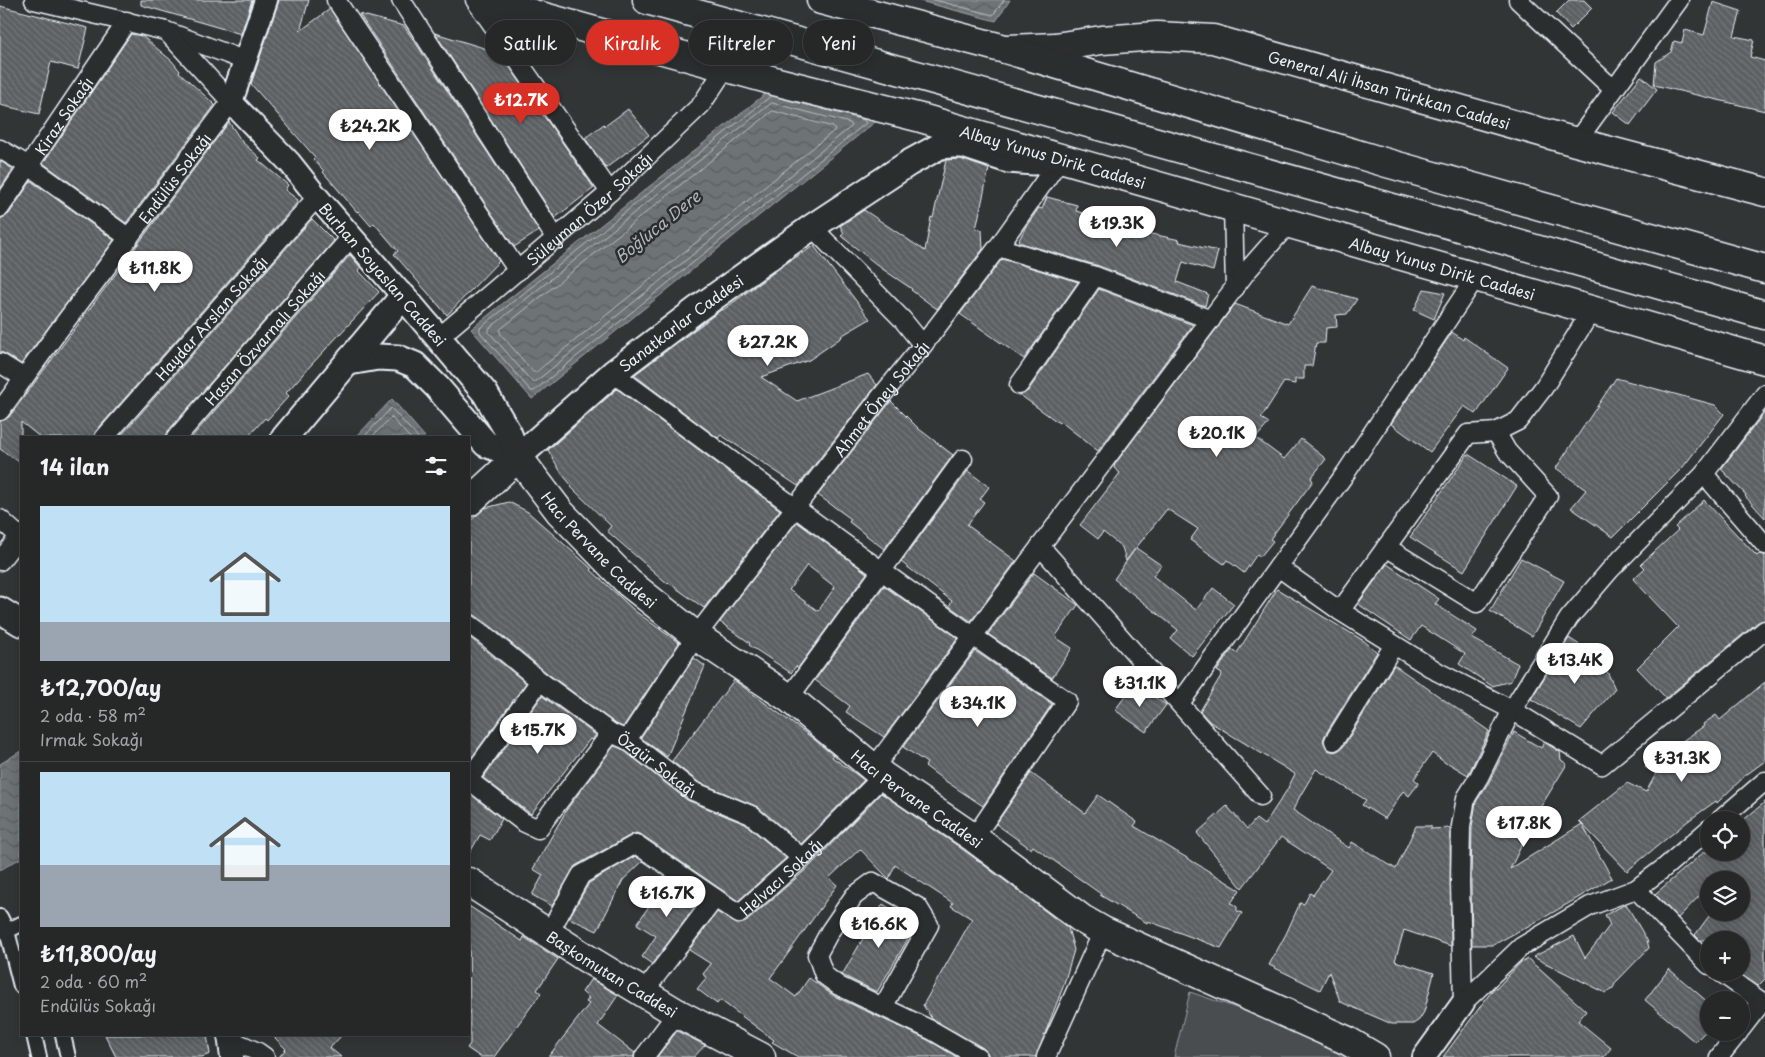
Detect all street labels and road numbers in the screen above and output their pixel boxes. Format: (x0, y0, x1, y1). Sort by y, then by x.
street label: General Ali İhsan Türkkan Caddesi (1265, 44, 1513, 134)
street label: Kiraz Sokağı (28, 72, 98, 159)
street label: Albay Yunus Dirik Caddesi (957, 118, 1149, 193)
street label: Endülüs Sokağı (132, 127, 216, 228)
street label: Süleyman Özer Sokağı (521, 146, 657, 270)
street label: Burhan Soyaslan Caddesi (314, 197, 452, 351)
street label: Albay Yunus Dirik Caddesi (1347, 230, 1538, 305)
street label: Haydar Arslan Sokağı (149, 250, 272, 385)
street label: Hasan Özvarnalı Sokağı (198, 264, 330, 410)
street label: Sanatkarlar Caddesi (613, 269, 748, 377)
street label: Ahmet Öney Sokağı (827, 335, 934, 461)
street label: Hacı Pervane Caddesi (536, 486, 662, 613)
street label: Özgür Sokağı (614, 726, 700, 803)
street label: Hacı Pervane Caddesi (847, 743, 988, 853)
street label: Helvacı Sokağı (734, 832, 827, 921)
street label: Başkomutan Caddesi (542, 924, 682, 1022)

